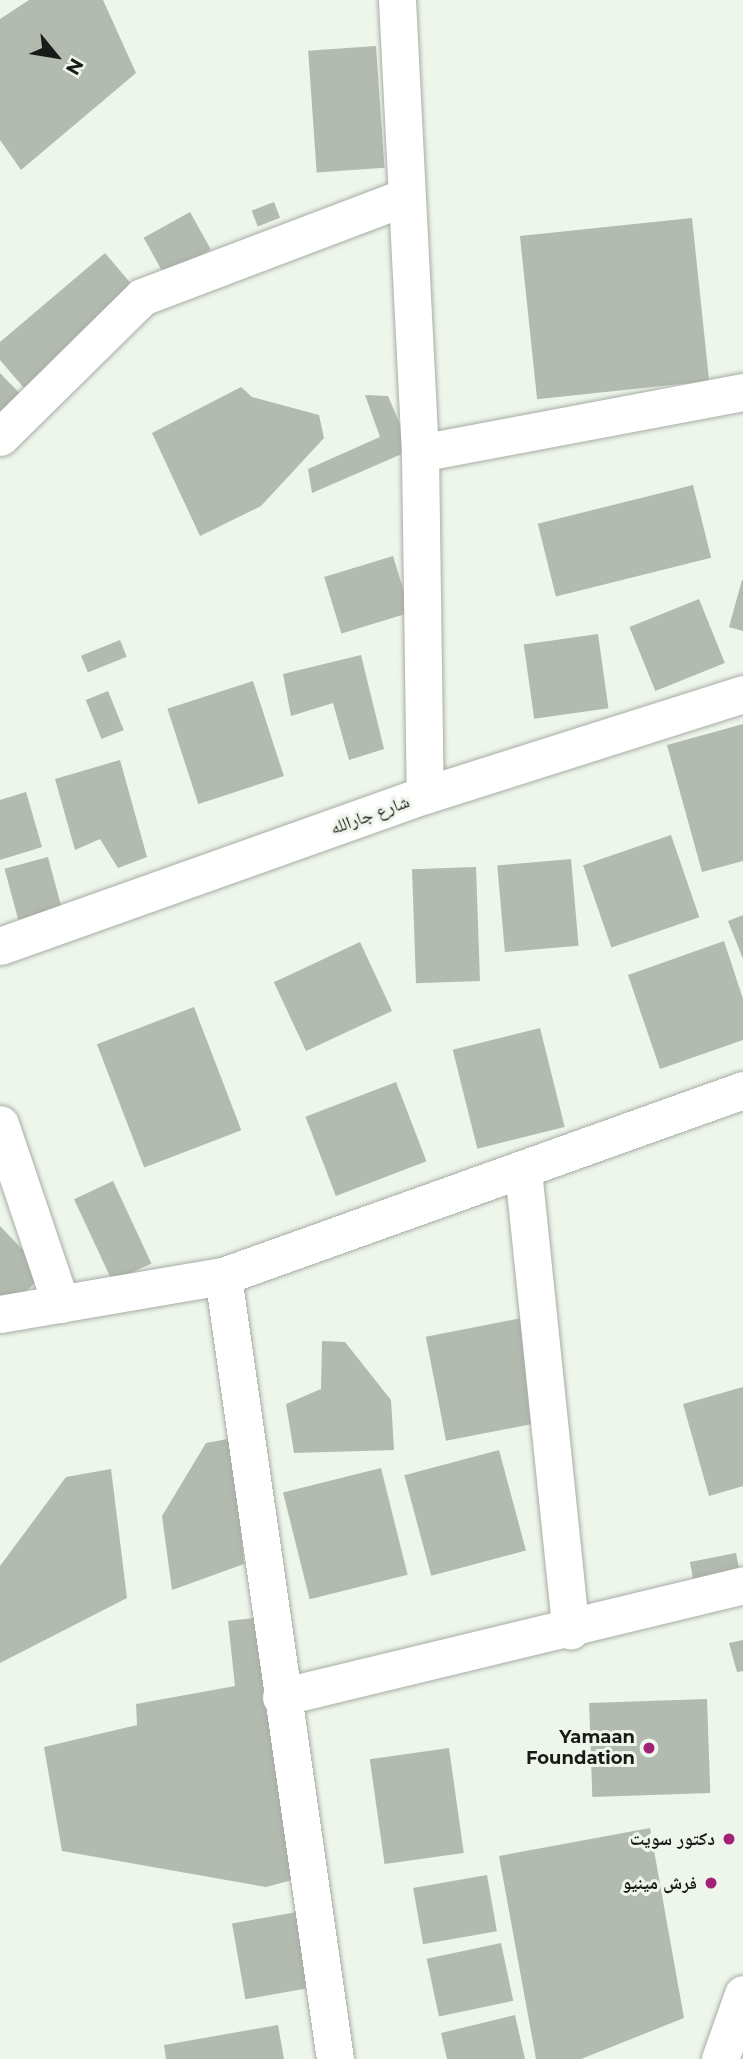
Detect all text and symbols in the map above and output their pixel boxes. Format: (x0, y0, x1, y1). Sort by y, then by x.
north arrow (21, 21, 91, 91)
text: N (61, 54, 88, 79)
street label: شارع جارالله (328, 791, 412, 839)
place label: Yamaan Foundation (526, 1727, 635, 1770)
marker: Yamaan Foundation (641, 1740, 657, 1756)
place label: دكتور سويت (630, 1828, 715, 1850)
marker: دكتور سويت (721, 1831, 737, 1847)
place label: فرش مينيو (622, 1872, 697, 1894)
marker: فرش مينيو (703, 1875, 719, 1891)

